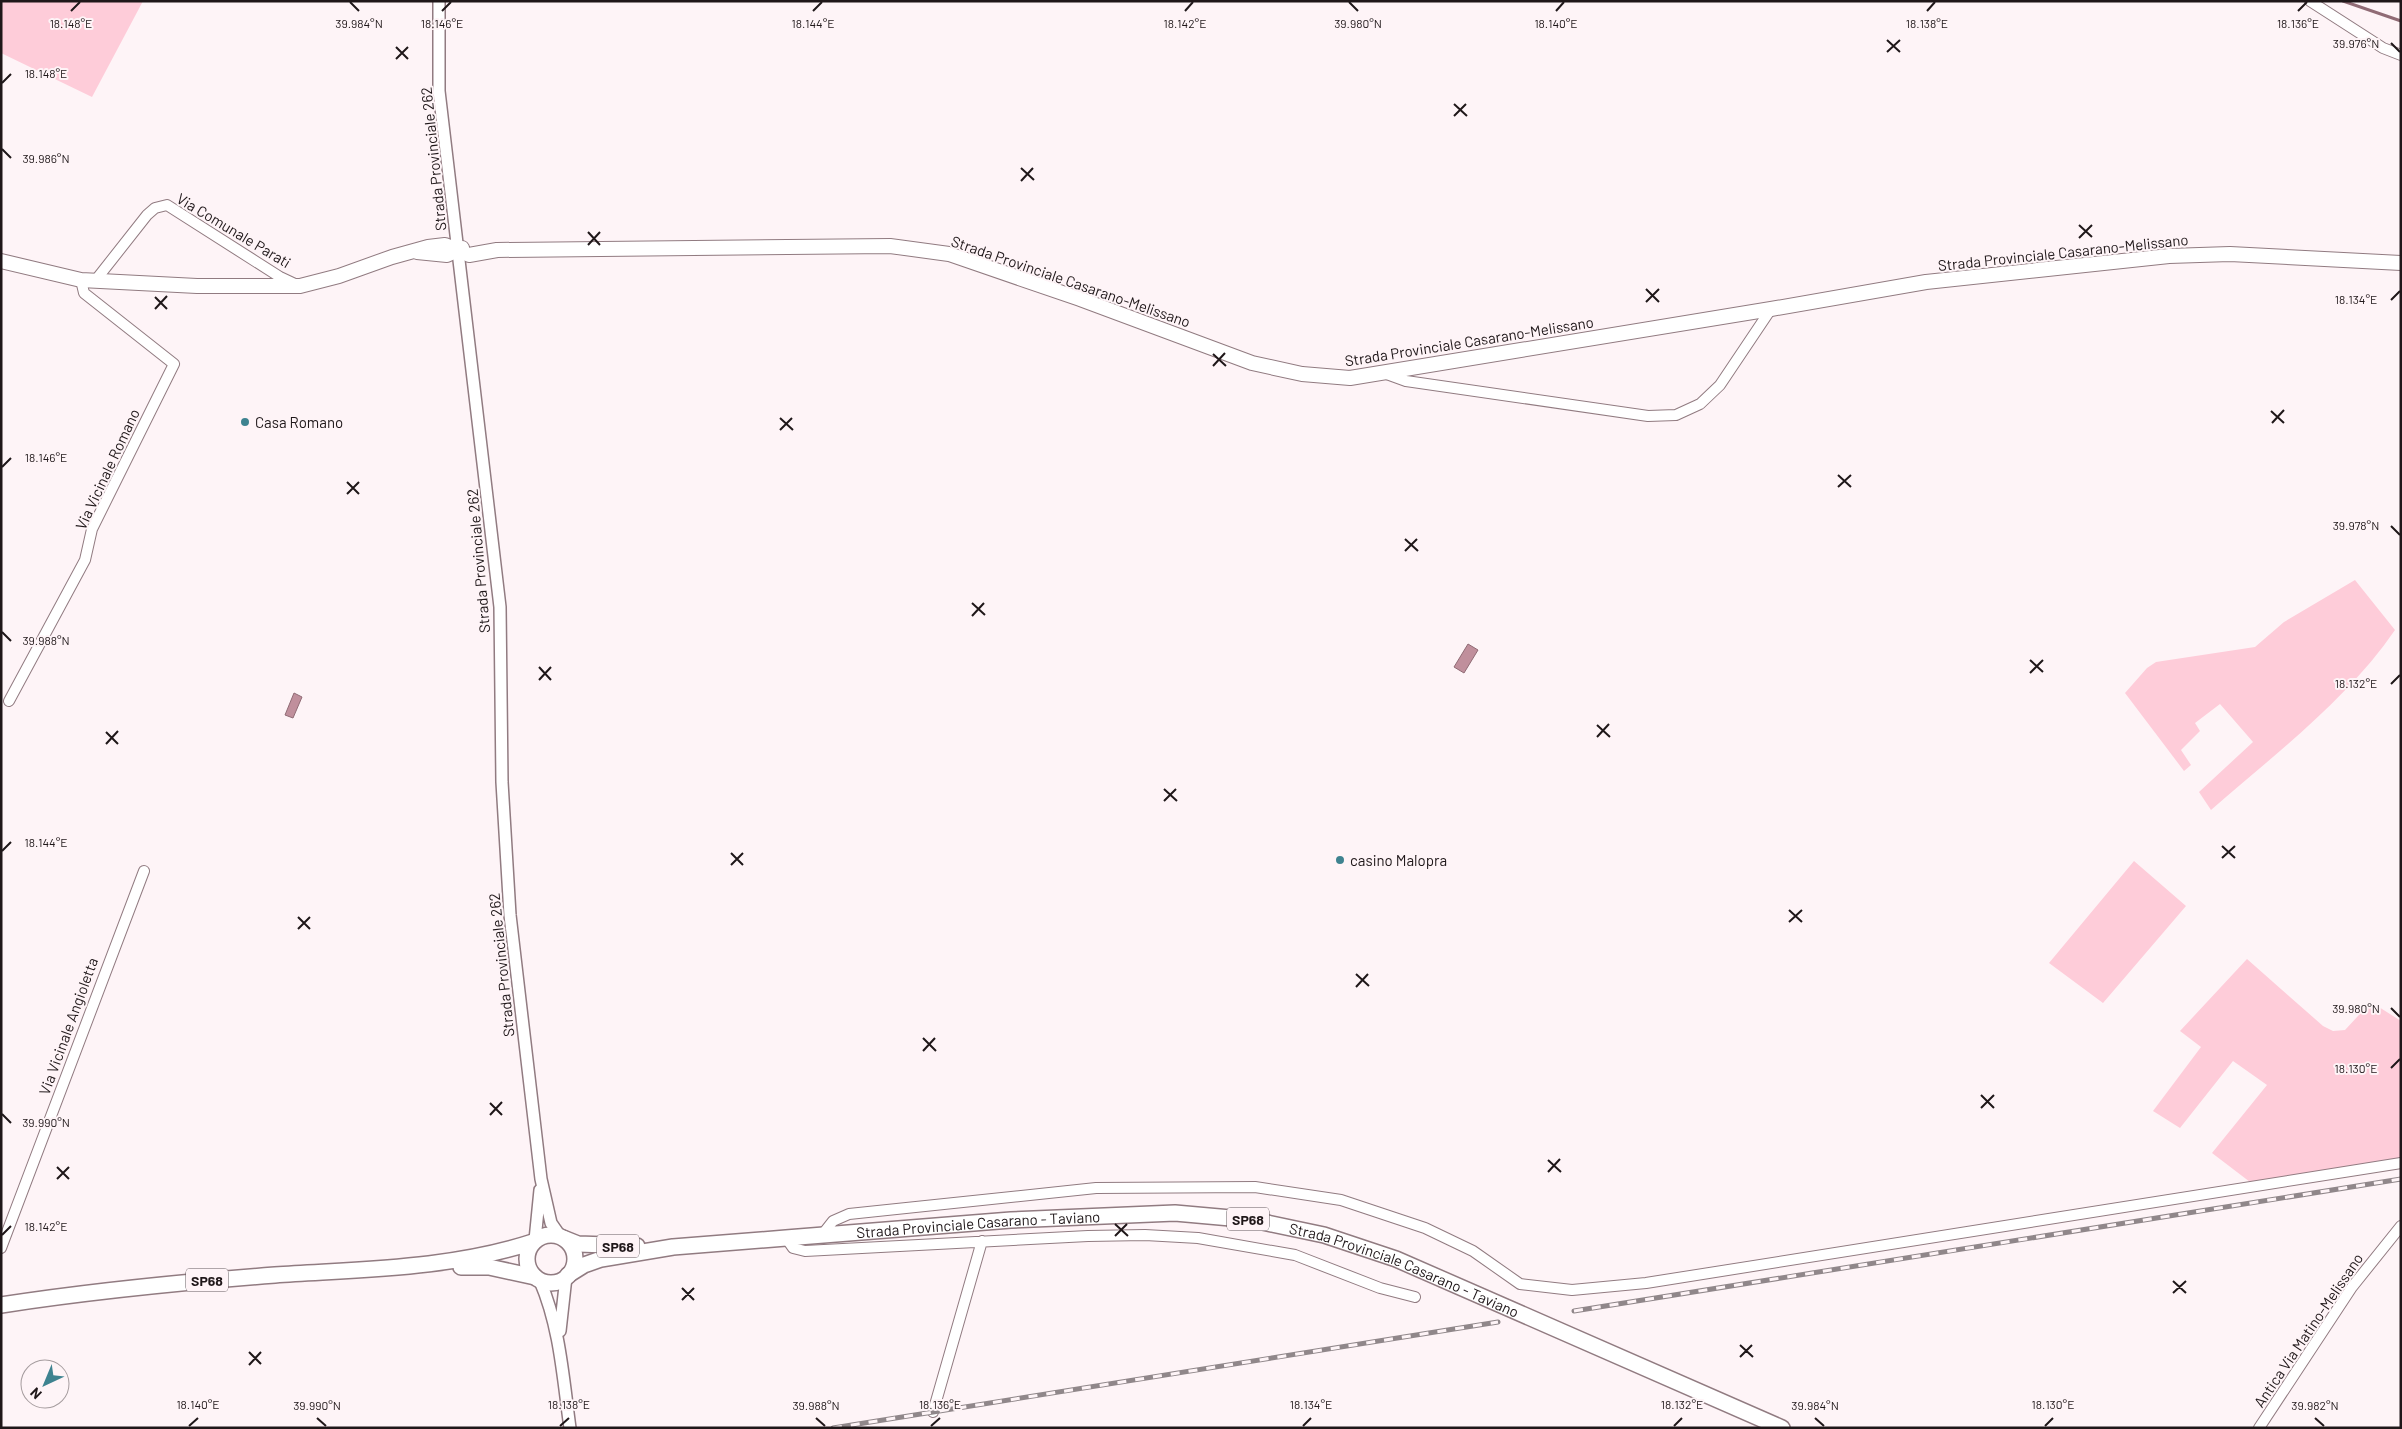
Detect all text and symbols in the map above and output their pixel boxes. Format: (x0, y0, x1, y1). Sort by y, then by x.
text: 18.148°E (50, 16, 92, 30)
text: 39.984°N (335, 16, 383, 30)
text: 18.146°E (421, 16, 463, 30)
text: 18.144°E (791, 16, 835, 30)
text: 18.142°E (1164, 16, 1206, 30)
text: 39.980°N (1334, 16, 1382, 30)
text: 18.140°E (1534, 16, 1578, 30)
text: 18.138°E (1906, 16, 1948, 30)
text: 18.136°E (2277, 16, 2319, 30)
text: 39.976°N (2333, 36, 2379, 50)
text: 18.148°E (25, 66, 67, 80)
street label: Strada Provinciale 262 (416, 86, 450, 232)
text: 39.986°N (22, 151, 70, 165)
street label: Via Comunale Parati (174, 189, 294, 271)
street label: Strada Provinciale Casarano-Melissano (1937, 230, 2189, 274)
street label: Strada Provinciale Casarano-Melissano (949, 232, 1193, 330)
text: 18.134°E (2335, 292, 2377, 306)
street label: Strada Provinciale Casarano-Melissano (1343, 312, 1595, 370)
street label: Via Vicinale Romano (71, 406, 143, 532)
place label: Casa Romano (255, 413, 343, 431)
marker: Casa Romano (239, 416, 251, 428)
text: 18.146°E (25, 450, 67, 464)
street label: Strada Provinciale 262 (463, 488, 493, 634)
text: 39.978°N (2333, 518, 2379, 532)
text: 39.988°N (22, 633, 70, 647)
text: 18.132°E (2335, 676, 2377, 690)
text: 18.144°E (24, 835, 68, 849)
place label: casino Malopra (1350, 851, 1447, 869)
marker: casino Malopra (1334, 854, 1346, 866)
street label: Strada Provinciale 262 (484, 892, 518, 1038)
street label: Via Vicinale Angioletta (35, 955, 101, 1097)
text: 39.980°N (2332, 1001, 2380, 1015)
text: 18.130°E (2335, 1061, 2377, 1075)
text: 39.990°N (22, 1115, 70, 1129)
street label: Strada Provinciale Casarano - Taviano (855, 1207, 1101, 1241)
road number: SP68 (1227, 1208, 1269, 1230)
text: 18.142°E (25, 1219, 67, 1233)
street label: Strada Provinciale Casarano - Taviano (1288, 1219, 1522, 1321)
road number: SP68 (597, 1234, 639, 1258)
street label: Antica Via Matino-Melissano (2250, 1250, 2366, 1410)
road number: SP68 (186, 1268, 228, 1292)
north arrow (20, 1359, 70, 1409)
text: N (26, 1384, 45, 1403)
text: 18.140°E (176, 1397, 220, 1411)
text: 18.138°E (548, 1397, 590, 1411)
text: 18.136°E (919, 1397, 961, 1411)
text: 18.134°E (1290, 1397, 1332, 1411)
text: 18.132°E (1661, 1397, 1703, 1411)
text: 18.130°E (2032, 1397, 2074, 1411)
text: 39.990°N (293, 1398, 341, 1412)
text: 39.988°N (792, 1398, 840, 1412)
text: 39.984°N (1791, 1398, 1839, 1412)
text: 39.982°N (2291, 1398, 2339, 1412)

